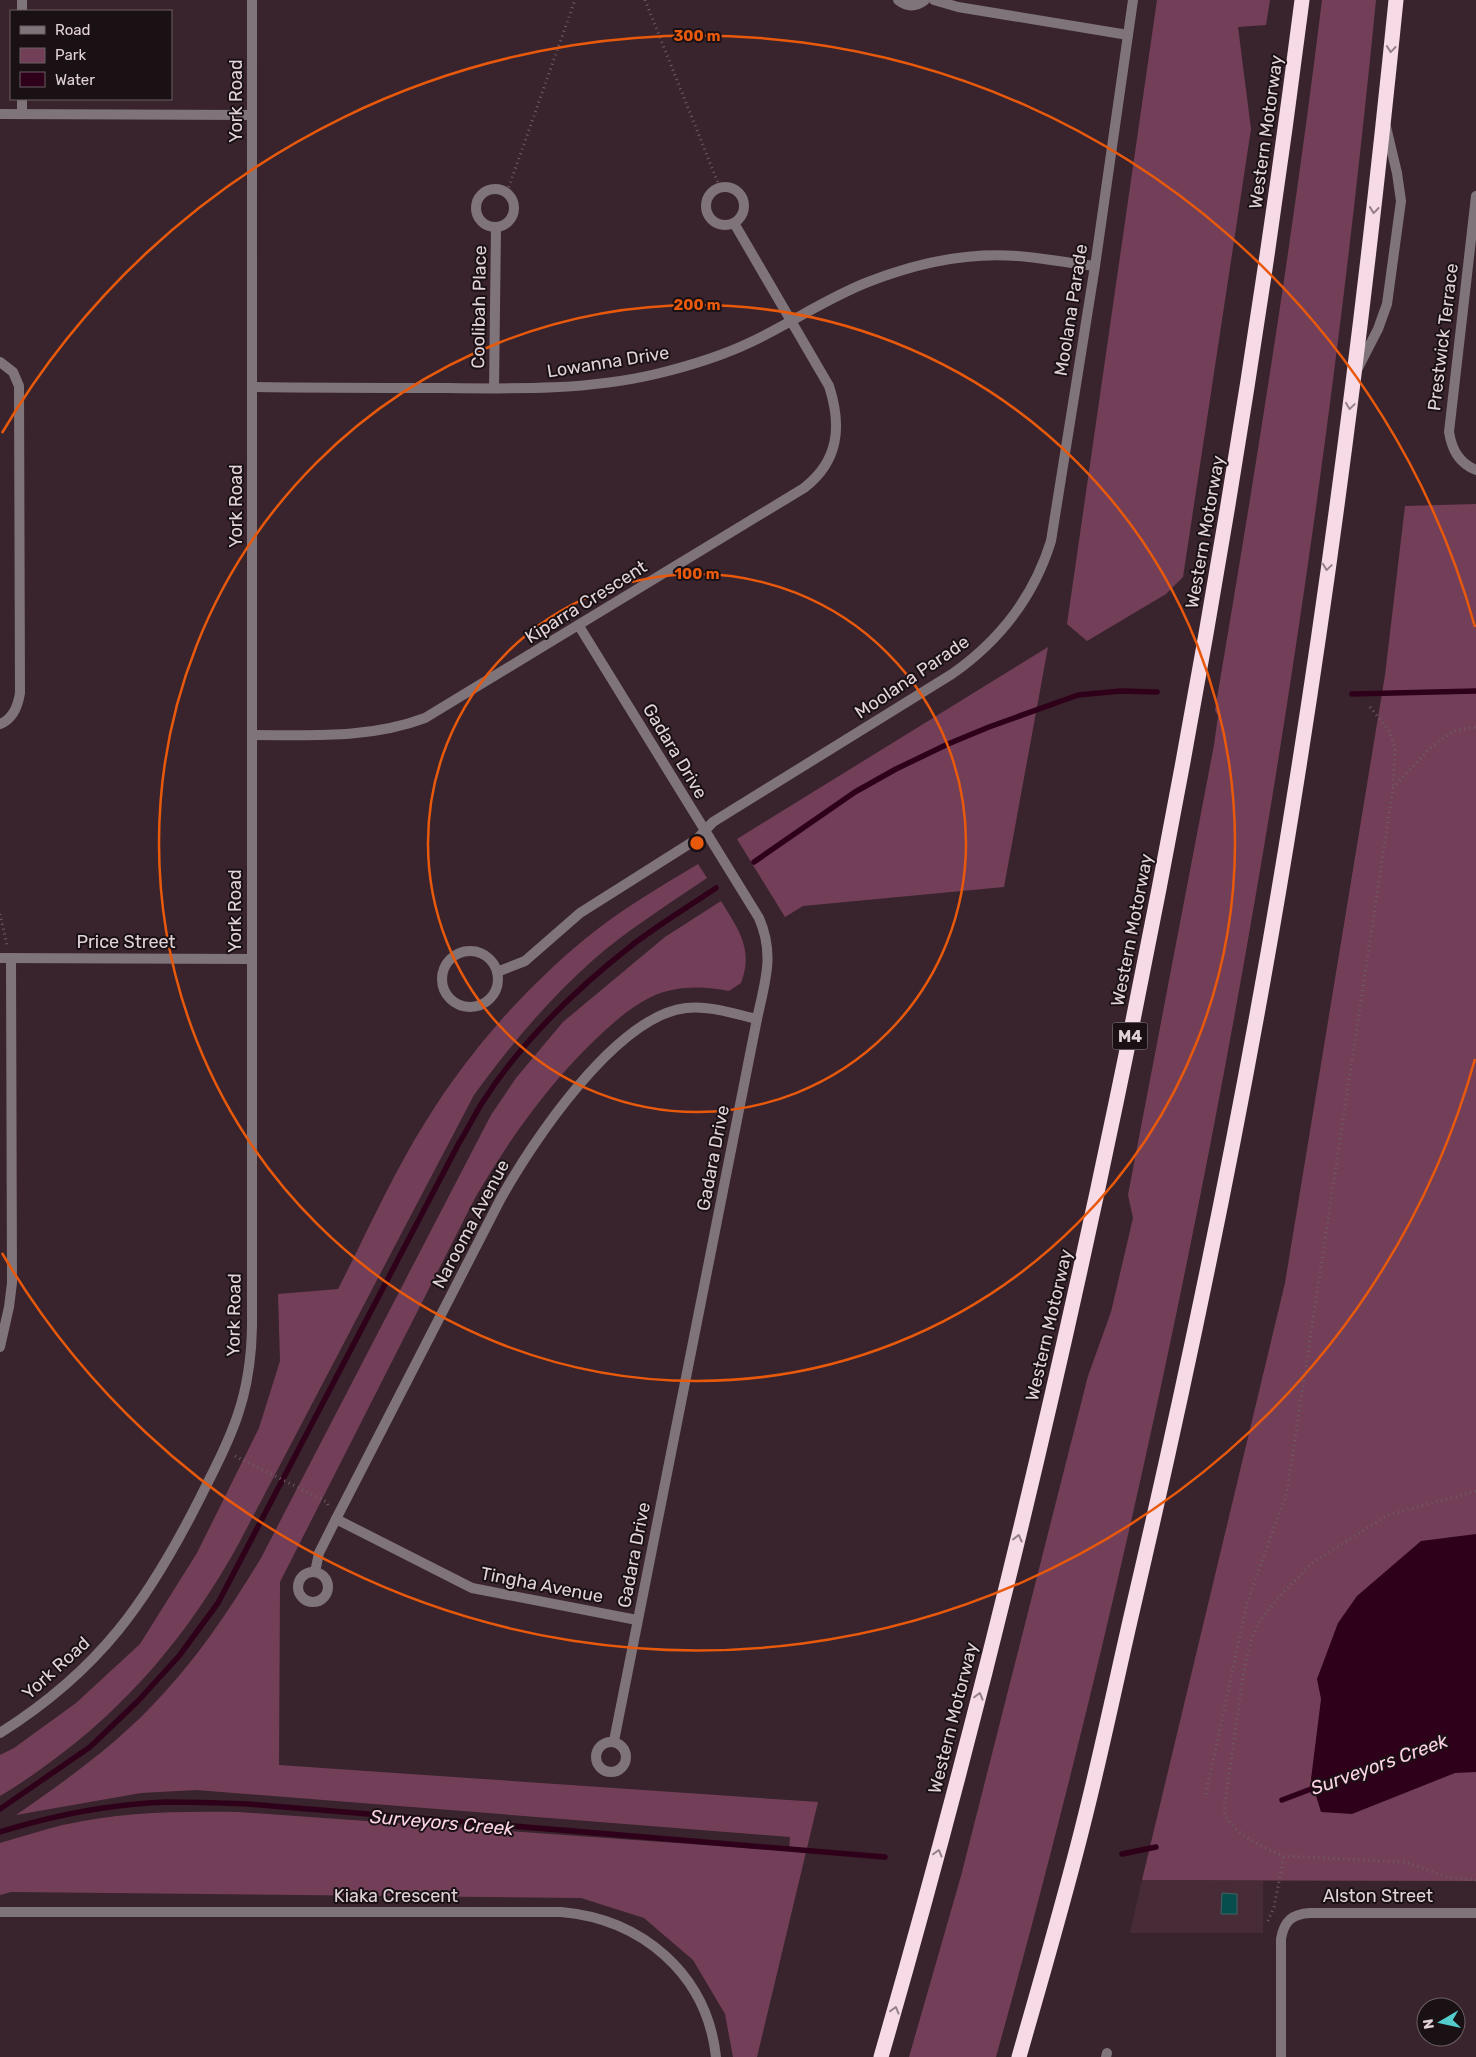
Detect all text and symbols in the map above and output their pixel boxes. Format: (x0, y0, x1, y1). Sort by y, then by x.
legend (10, 10, 172, 100)
text: Road (55, 21, 91, 39)
text: 300 m (673, 27, 721, 45)
one-way arrow (1386, 45, 1397, 53)
text: Park (55, 46, 86, 64)
street label: Western Motorway (1244, 54, 1288, 210)
street label: York Road (225, 59, 247, 143)
text: Water (55, 71, 95, 89)
one-way arrow (1369, 206, 1380, 214)
street label: Moolana Parade (1050, 242, 1092, 378)
street label: Coolibah Place (467, 245, 491, 369)
street label: Prestwick Terrace (1423, 262, 1463, 412)
text: 200 m (673, 296, 721, 314)
street label: Lowanna Drive (545, 341, 671, 383)
one-way arrow (1345, 402, 1356, 410)
street label: Western Motorway (1181, 454, 1229, 610)
street label: York Road (225, 464, 247, 548)
street label: Kiparra Crescent (521, 556, 651, 648)
one-way arrow (1323, 563, 1333, 571)
text: 100 m (675, 565, 719, 583)
street label: Moolana Parade (851, 631, 973, 723)
street label: Gadara Drive (638, 699, 712, 803)
centre of rings (688, 834, 706, 852)
street label: Western Motorway (1106, 852, 1158, 1008)
street label: York Road (224, 869, 246, 953)
street label: Price Street (76, 931, 176, 953)
road number: M4 (1112, 1022, 1148, 1050)
street label: Gadara Drive (692, 1103, 734, 1213)
street label: Narooma Avenue (428, 1156, 514, 1292)
street label: Western Motorway (1021, 1247, 1077, 1403)
street label: York Road (222, 1273, 246, 1357)
street label: Gadara Drive (613, 1500, 655, 1610)
one-way arrow (1012, 1534, 1023, 1543)
street label: Tingha Avenue (479, 1562, 605, 1608)
street label: York Road (18, 1632, 94, 1704)
street label: Western Motorway (924, 1640, 982, 1796)
one-way arrow (973, 1693, 983, 1701)
water label: Surveyors Creek (1307, 1729, 1451, 1800)
water label: Surveyors Creek (369, 1805, 515, 1840)
one-way arrow (932, 1850, 942, 1858)
street label: Kiaka Crescent (334, 1885, 458, 1907)
street label: Alston Street (1323, 1885, 1433, 1907)
north arrow (1416, 1997, 1466, 2047)
one-way arrow (889, 2007, 899, 2015)
text: N (1419, 2018, 1438, 2030)

